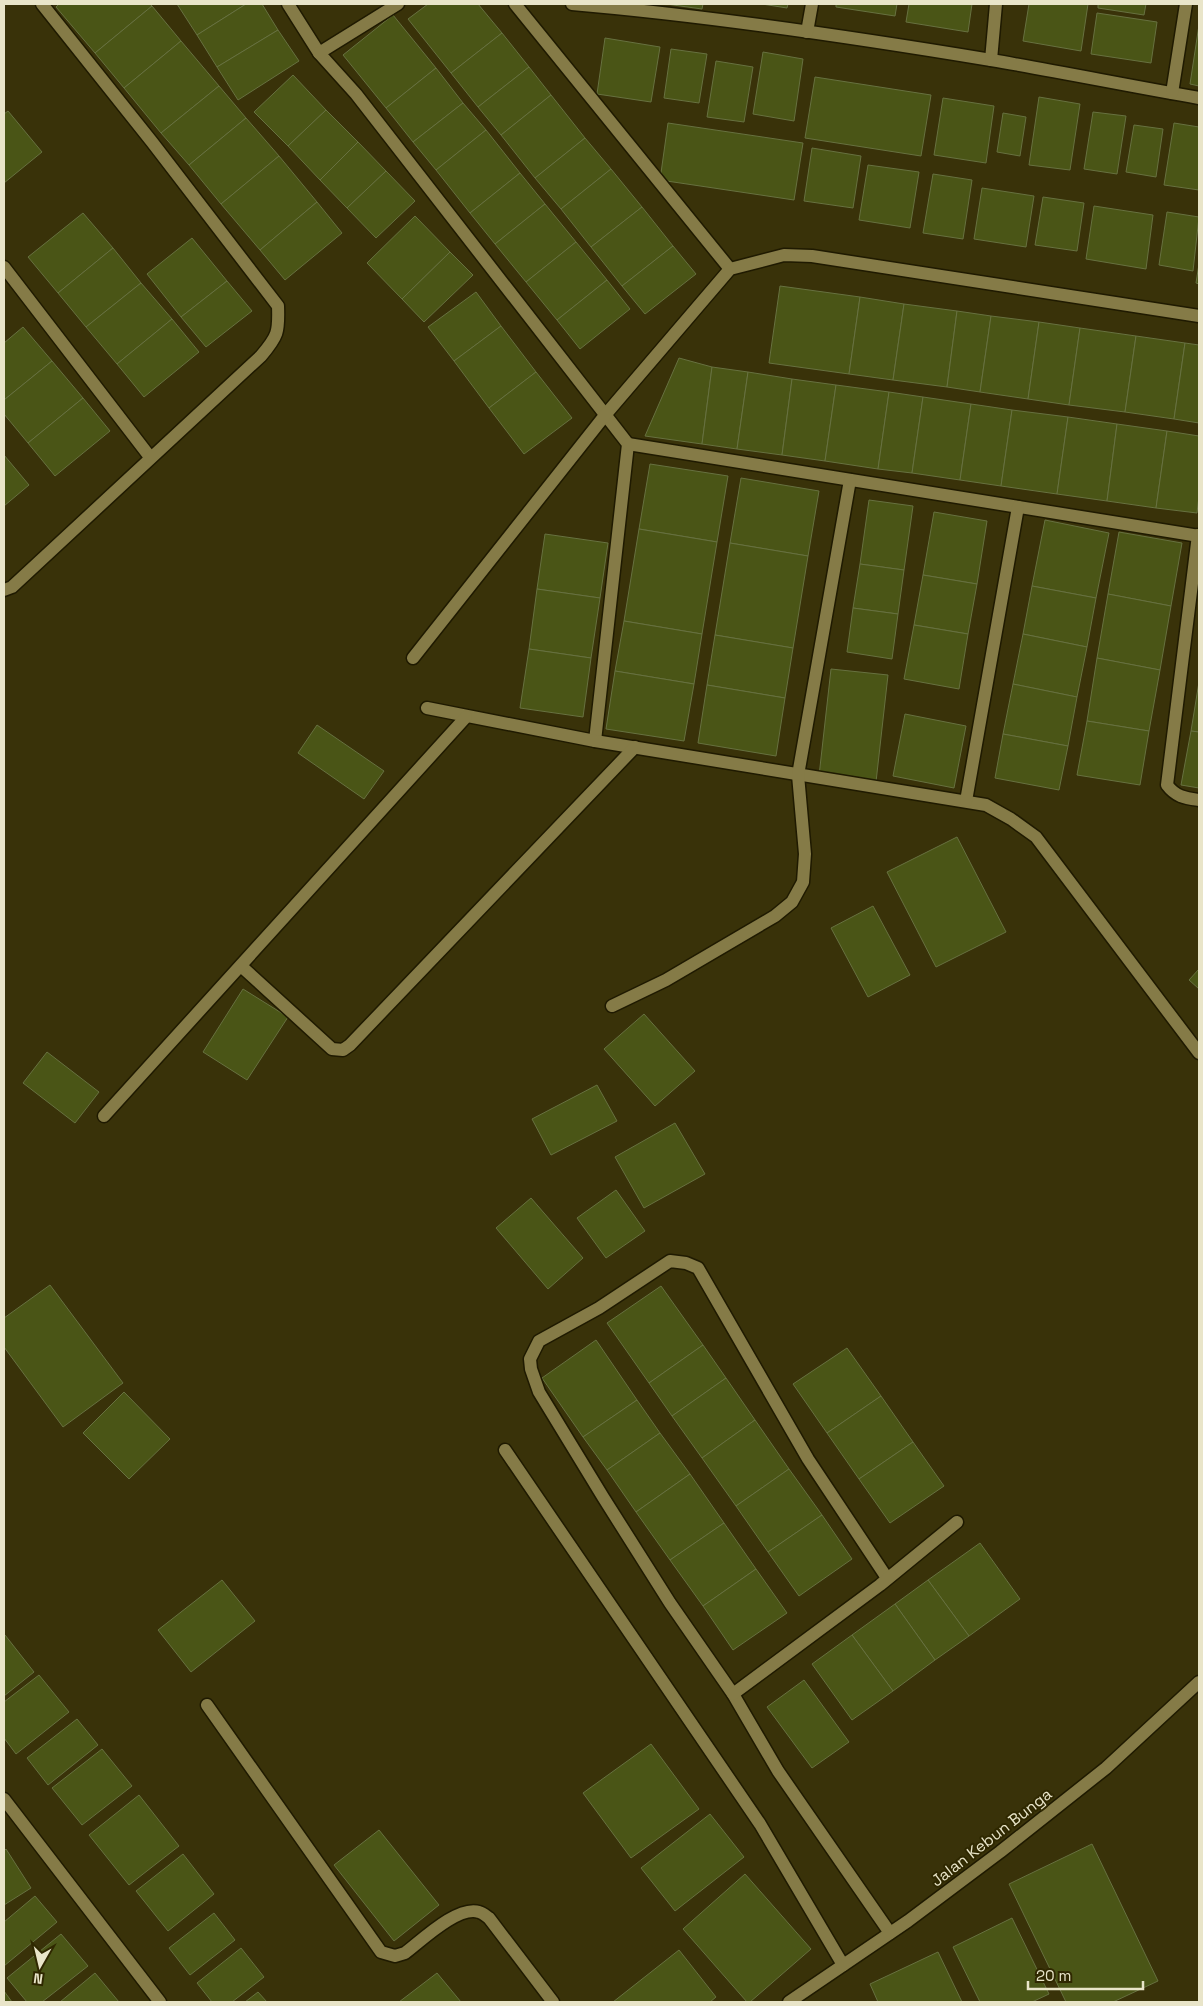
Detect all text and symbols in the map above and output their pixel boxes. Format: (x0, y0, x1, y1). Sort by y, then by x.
street label: Jalan Kebun Bunga (927, 1784, 1056, 1891)
north arrow (15, 1941, 65, 1991)
scale bar (1028, 1958, 1143, 1990)
text: 20 m (1036, 1966, 1071, 1985)
text: N (32, 1969, 44, 1988)

